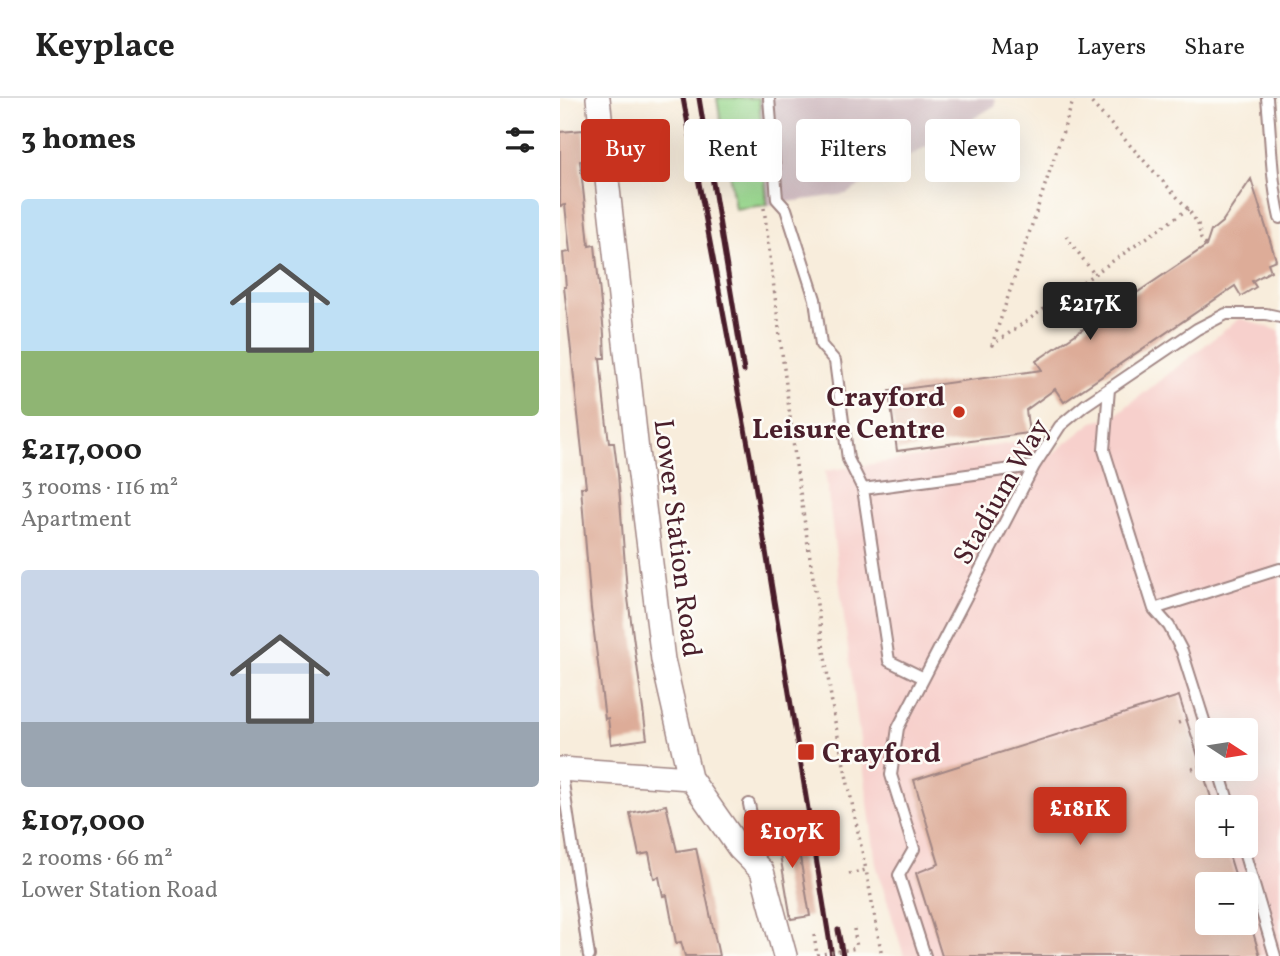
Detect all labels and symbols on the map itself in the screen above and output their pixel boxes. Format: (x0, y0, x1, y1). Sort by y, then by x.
pin: £217K (1041, 282, 1139, 342)
place label: Crayford Leisure Centre (752, 379, 945, 450)
marker: Crayford Leisure Centre (951, 404, 967, 420)
street label: Stadium Way (944, 412, 1060, 573)
street label: Lower Station Road (643, 417, 710, 660)
north arrow (1195, 718, 1258, 780)
place label: Crayford (822, 735, 941, 774)
marker: Crayford (796, 742, 816, 762)
pin: £181K (1031, 788, 1129, 847)
pin: £107K (743, 810, 841, 870)

